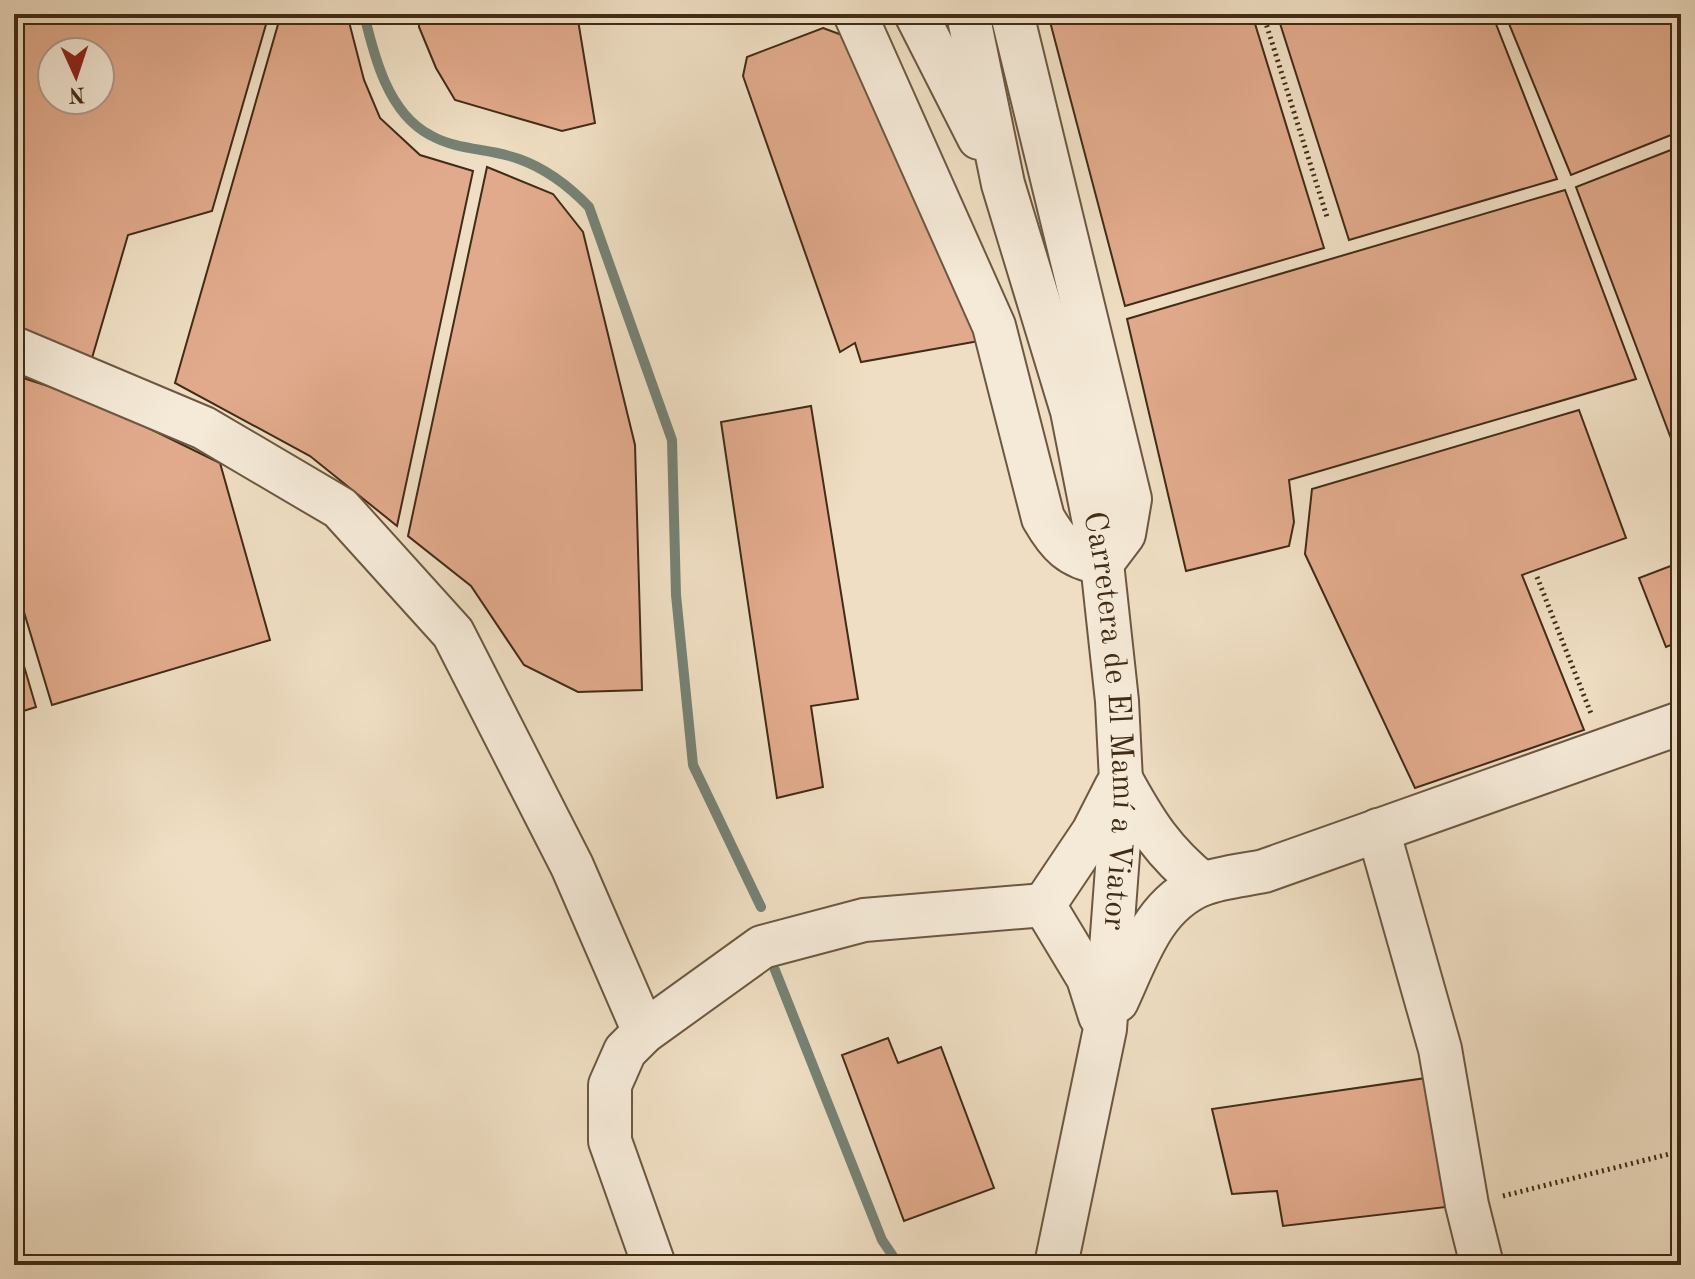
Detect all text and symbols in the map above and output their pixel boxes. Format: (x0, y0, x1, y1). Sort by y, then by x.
north arrow (36, 36, 116, 116)
text: N (68, 83, 86, 105)
street label: Carretera de El Mamí a Viator (1076, 509, 1138, 931)

